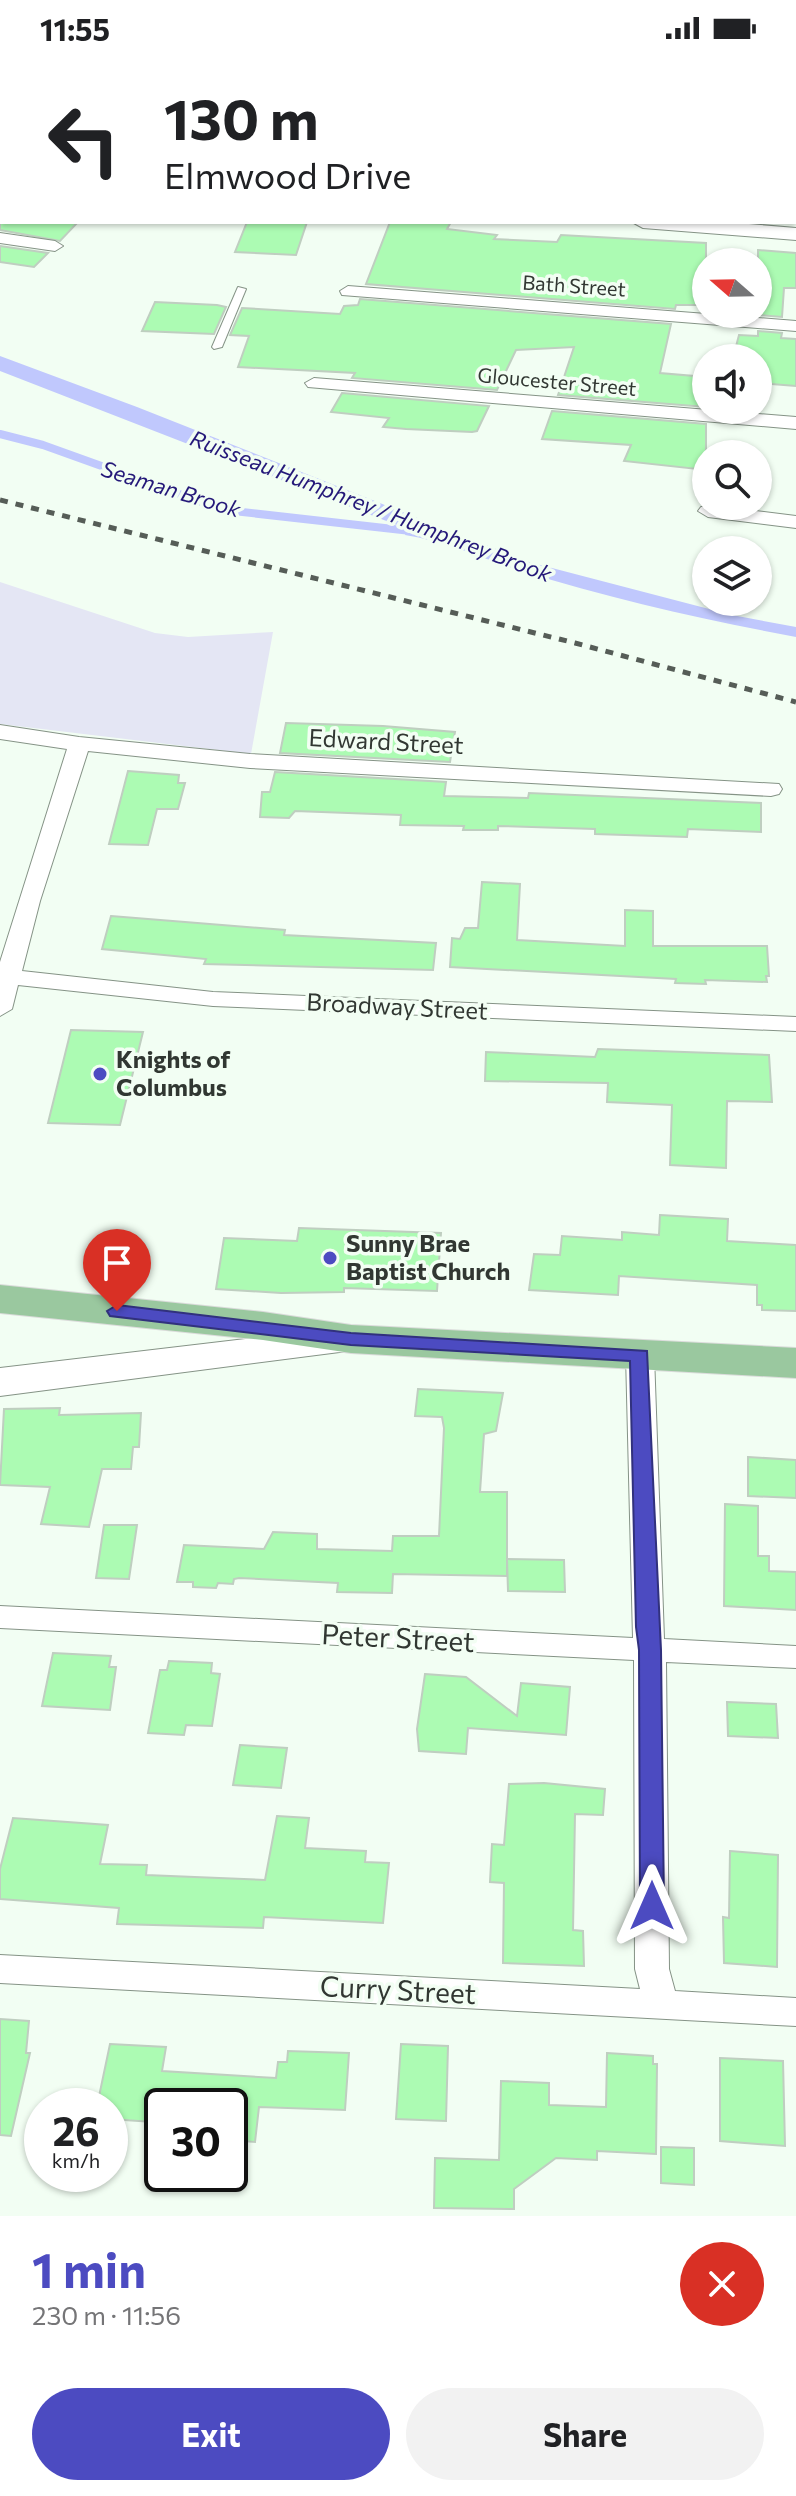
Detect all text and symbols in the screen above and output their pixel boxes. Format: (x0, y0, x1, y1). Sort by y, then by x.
text: 11:55 (40, 10, 110, 47)
text: 130 m (164, 83, 319, 152)
icon: left (32, 88, 136, 192)
text: Elmwood Drive (164, 152, 411, 196)
north arrow (692, 248, 772, 328)
map controls (692, 248, 772, 616)
street label: Bath Street (522, 269, 626, 301)
button: sound (692, 344, 772, 424)
street label: Gloucester Street (477, 362, 637, 400)
water label: Ruisseau Humphrey / Humphrey Brook (187, 424, 557, 587)
button: search (692, 440, 772, 520)
water label: Seaman Brook (98, 455, 245, 523)
button: layers (692, 536, 772, 616)
street label: Edward Street (308, 722, 464, 759)
street label: Broadway Street (306, 986, 489, 1025)
place label: Knights of Columbus (116, 1044, 231, 1101)
marker: Knights of Columbus (91, 1065, 109, 1083)
place label: Sunny Brae Baptist Church (346, 1228, 510, 1285)
pin (83, 1229, 151, 1311)
icon: arrive (95, 1241, 139, 1285)
marker: Sunny Brae Baptist Church (321, 1249, 339, 1267)
street label: Peter Street (321, 1616, 476, 1658)
position arrow (610, 1864, 694, 1948)
street label: Curry Street (319, 1968, 477, 2010)
speed limit sign: 30 (144, 2088, 248, 2192)
text: 26 (52, 2105, 100, 2154)
text: km/h (52, 2148, 100, 2172)
text: 1 min (32, 2239, 146, 2298)
button: close (680, 2242, 764, 2326)
text: 230 m · 11:56 (32, 2299, 181, 2330)
button: Exit (32, 2388, 390, 2480)
button: Share (406, 2388, 764, 2480)

